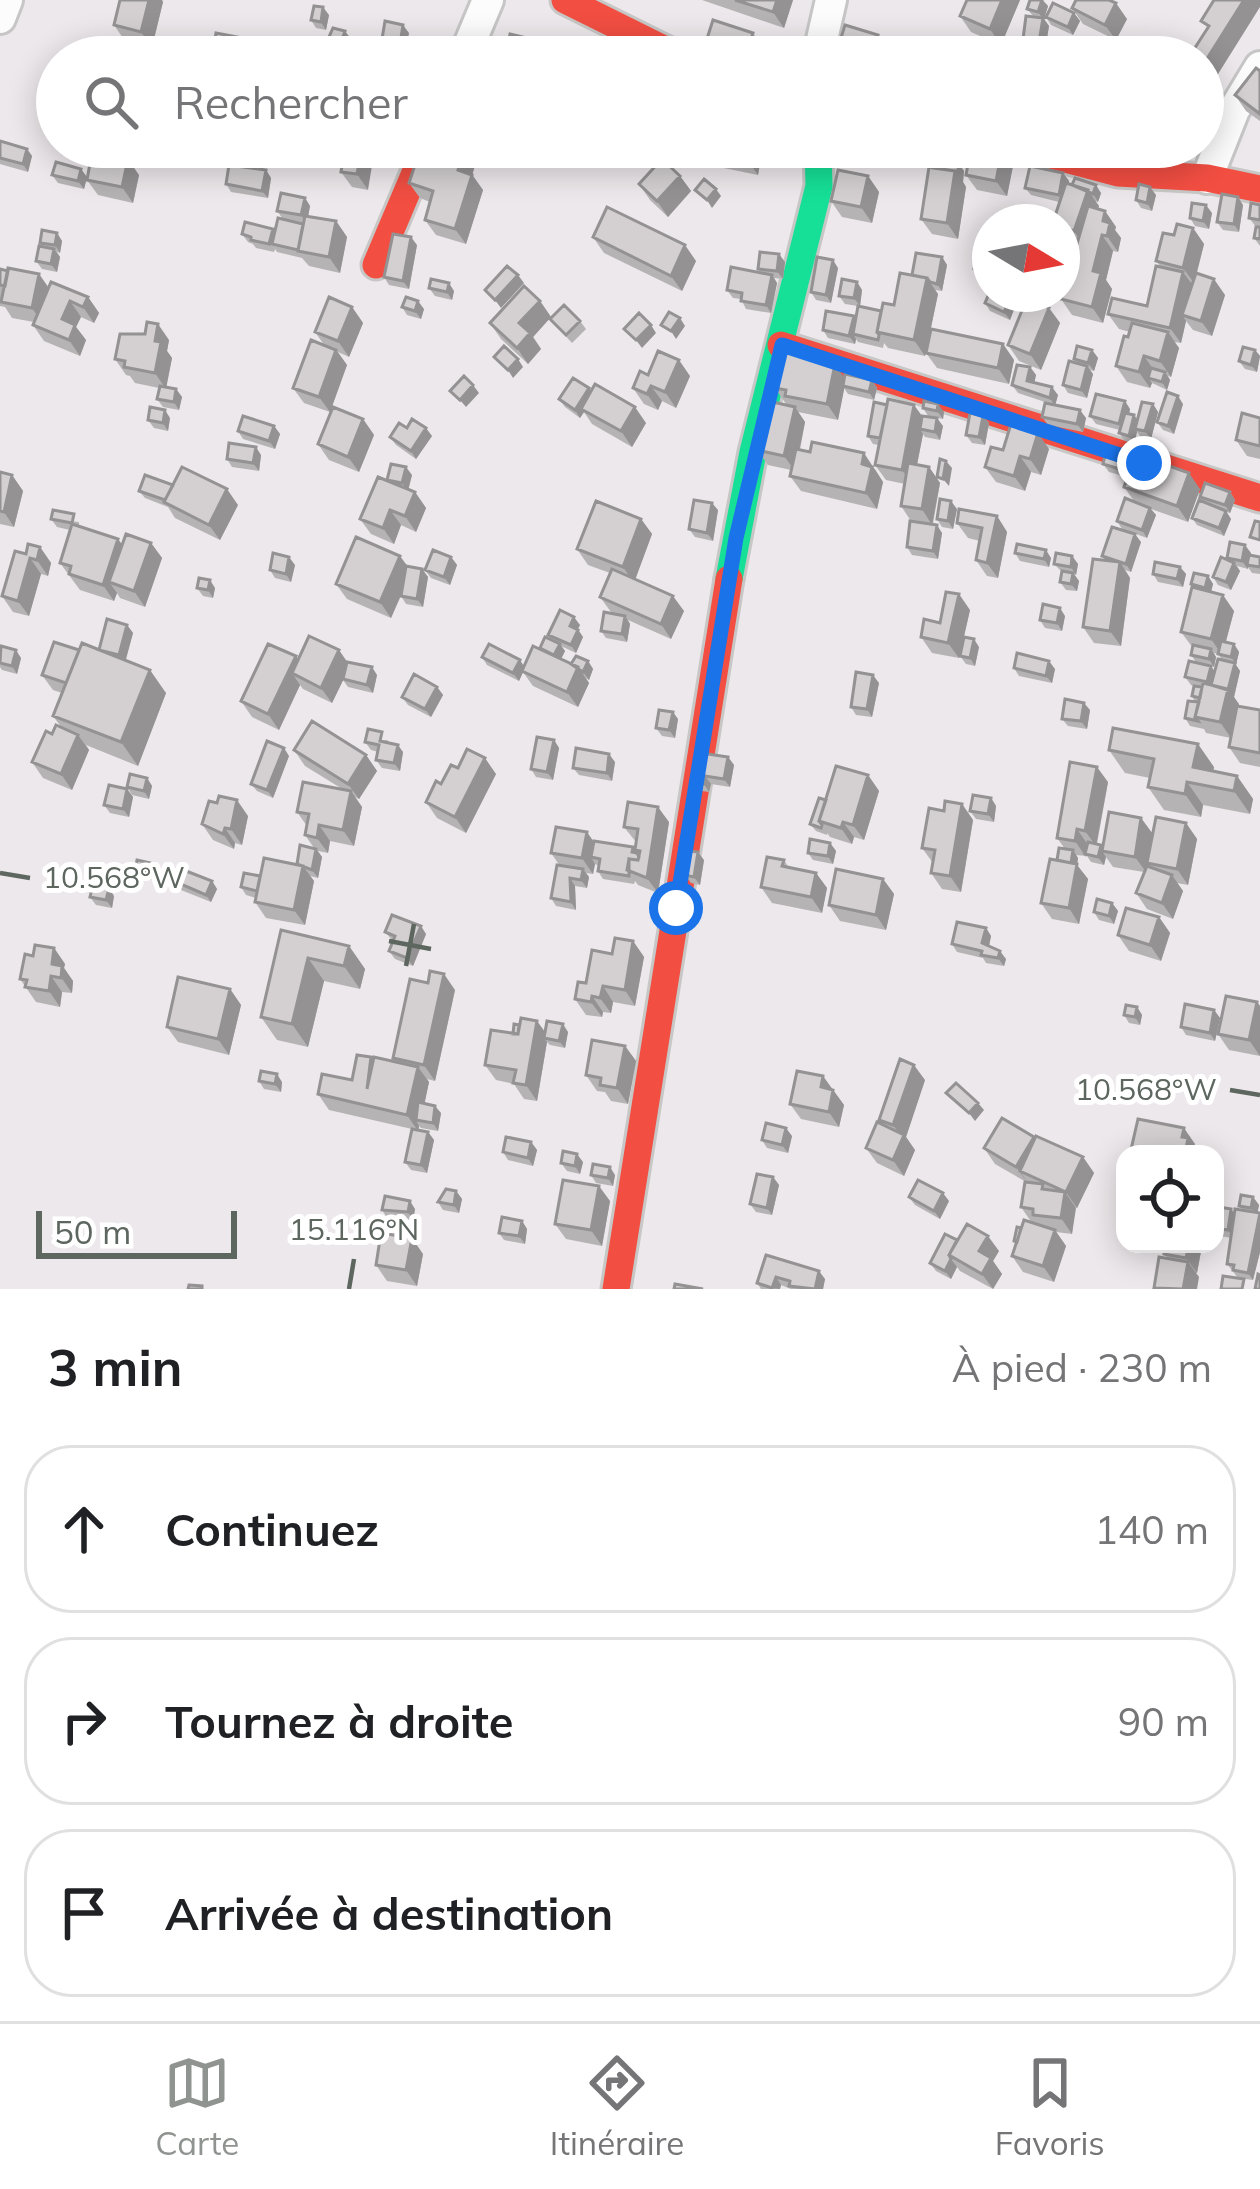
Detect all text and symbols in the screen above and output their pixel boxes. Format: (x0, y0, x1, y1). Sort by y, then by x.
search box (36, 36, 1224, 168)
icon: search (78, 69, 144, 135)
text: Rechercher (174, 74, 408, 130)
north arrow (972, 204, 1080, 312)
route end (1117, 436, 1171, 490)
text: 10.568°W (43, 858, 185, 896)
route start (649, 881, 703, 935)
text: 10.568°W (1075, 1070, 1217, 1108)
map controls (1116, 1145, 1224, 1253)
button: locate (1116, 1145, 1224, 1253)
scale bar (36, 1205, 237, 1258)
text: 15.116°N (289, 1210, 419, 1248)
text: 50 m (54, 1211, 131, 1252)
text: 3 min (48, 1335, 183, 1399)
text: À pied · 230 m (952, 1343, 1212, 1392)
icon: ahead (51, 1496, 117, 1562)
text: Continuez (165, 1501, 379, 1557)
text: 140 m (1094, 1505, 1209, 1554)
icon: right (51, 1688, 117, 1754)
text: Tournez à droite (165, 1693, 513, 1749)
text: 90 m (1118, 1697, 1209, 1746)
icon: arrive (51, 1880, 117, 1946)
text: Arrivée à destination (165, 1885, 613, 1941)
tab: Carte (155, 2050, 239, 2163)
tab: Itinéraire (550, 2050, 684, 2163)
tab: Favoris (995, 2050, 1105, 2163)

